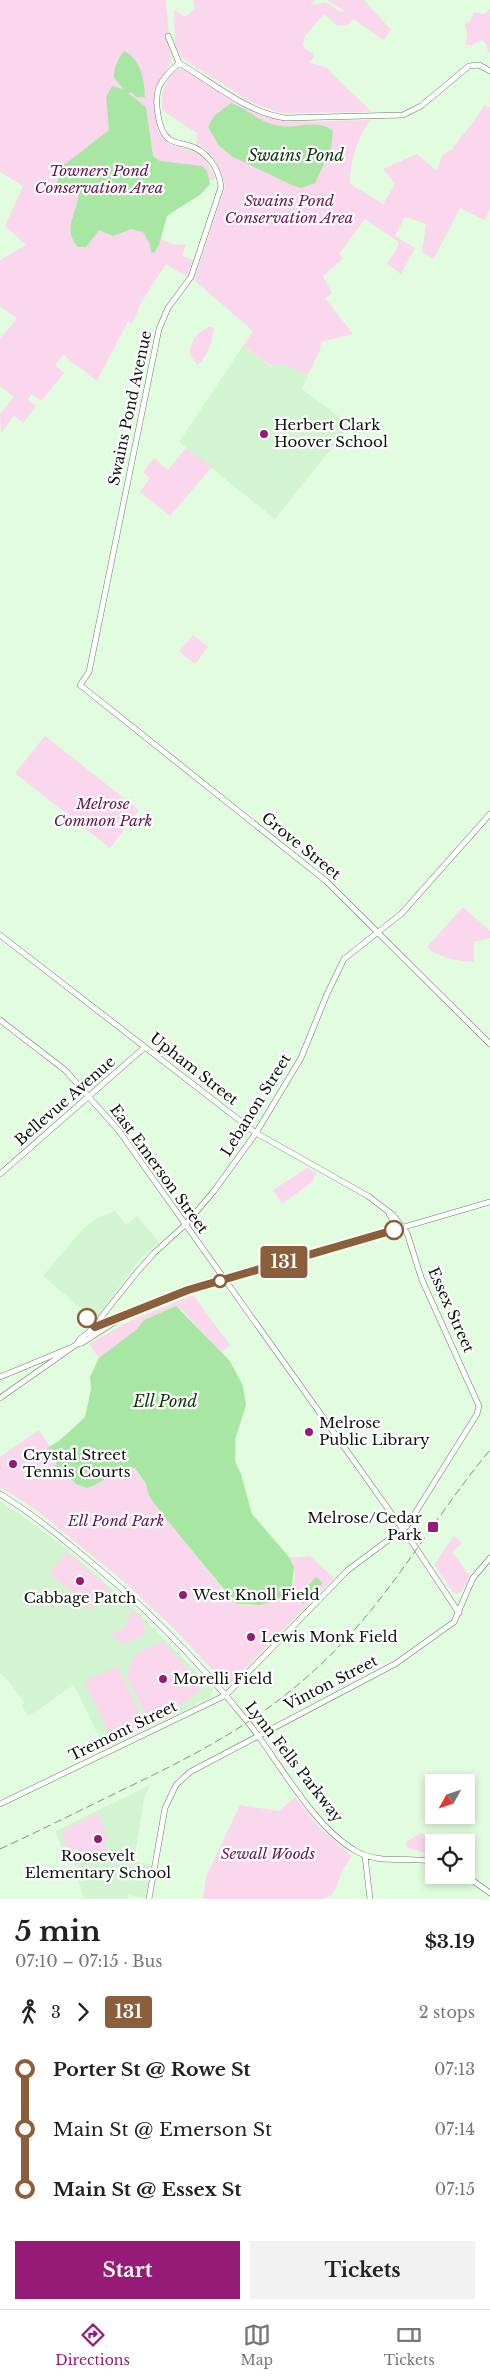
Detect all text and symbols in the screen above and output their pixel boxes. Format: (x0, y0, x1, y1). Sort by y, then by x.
water label: Swains Pond (248, 145, 345, 165)
park label: Towners Pond Conservation Area (35, 161, 163, 197)
park label: Swains Pond Conservation Area (225, 191, 353, 227)
street label: Swains Pond Avenue (104, 329, 155, 487)
place label: Herbert Clark Hoover School (274, 415, 388, 451)
marker: Herbert Clark Hoover School (258, 428, 270, 440)
park label: Melrose Common Park (54, 794, 152, 830)
street label: Grove Street (258, 808, 345, 884)
street label: Upham Street (146, 1028, 243, 1109)
street label: Lebanon Street (216, 1050, 295, 1160)
street label: Bellevue Avenue (11, 1052, 119, 1149)
street label: East Emerson Street (106, 1100, 213, 1237)
unlabelled marker (384, 1220, 404, 1240)
line badge: 131 (255, 1246, 313, 1278)
text: 131 (270, 1251, 298, 1273)
street label: Essex Street (424, 1264, 479, 1356)
unlabelled marker (213, 1274, 227, 1288)
unlabelled marker (77, 1308, 97, 1328)
water label: Ell Pond (132, 1391, 197, 1411)
place label: Melrose Public Library (319, 1413, 430, 1449)
marker: Melrose Public Library (303, 1426, 315, 1438)
place label: Crystal Street Tennis Courts (23, 1445, 131, 1481)
marker: Crystal Street Tennis Courts (7, 1458, 19, 1470)
place label: Melrose/Cedar Park (307, 1508, 423, 1544)
park label: Ell Pond Park (67, 1511, 164, 1530)
marker: Melrose/Cedar Park (426, 1520, 440, 1534)
marker: Cabbage Patch (74, 1575, 86, 1587)
place label: West Knoll Field (192, 1585, 320, 1604)
place label: Cabbage Patch (24, 1588, 136, 1607)
marker: West Knoll Field (177, 1589, 189, 1601)
place label: Lewis Monk Field (261, 1627, 398, 1646)
marker: Lewis Monk Field (245, 1631, 257, 1643)
street label: Vinton Street (280, 1651, 381, 1715)
place label: Morelli Field (173, 1669, 272, 1688)
marker: Morelli Field (157, 1673, 169, 1685)
street label: Tremont Street (66, 1696, 180, 1765)
street label: Lynn Fells Parkway (241, 1697, 348, 1826)
north arrow (425, 1774, 475, 1824)
map controls (425, 1774, 475, 1884)
marker: Roosevelt Elementary School (92, 1833, 104, 1845)
button: locate (425, 1834, 475, 1884)
park label: Sewall Woods (221, 1844, 316, 1863)
place label: Roosevelt Elementary School (25, 1846, 171, 1882)
text: 5 min (15, 1914, 101, 1949)
text: $3.19 (425, 1930, 475, 1953)
text: 07:10 – 07:15 · Bus (15, 1951, 163, 1971)
icon: walk (15, 1998, 43, 2026)
icon: forward (69, 1998, 97, 2026)
text: 131 (115, 2001, 142, 2023)
text: 3 (51, 2002, 61, 2022)
text: 2 stops (419, 2002, 475, 2022)
text: Porter St @ Rowe St (53, 2058, 251, 2081)
text: 07:13 (434, 2059, 475, 2079)
text: Main St @ Emerson St (53, 2118, 272, 2141)
text: 07:14 (434, 2119, 475, 2139)
text: Main St @ Essex St (53, 2178, 241, 2201)
text: 07:15 (435, 2179, 475, 2199)
button: Start (15, 2241, 240, 2299)
button: Tickets (250, 2241, 475, 2299)
tab: Directions (55, 2321, 130, 2369)
tab: Map (241, 2321, 273, 2369)
tab: Tickets (384, 2321, 435, 2369)

